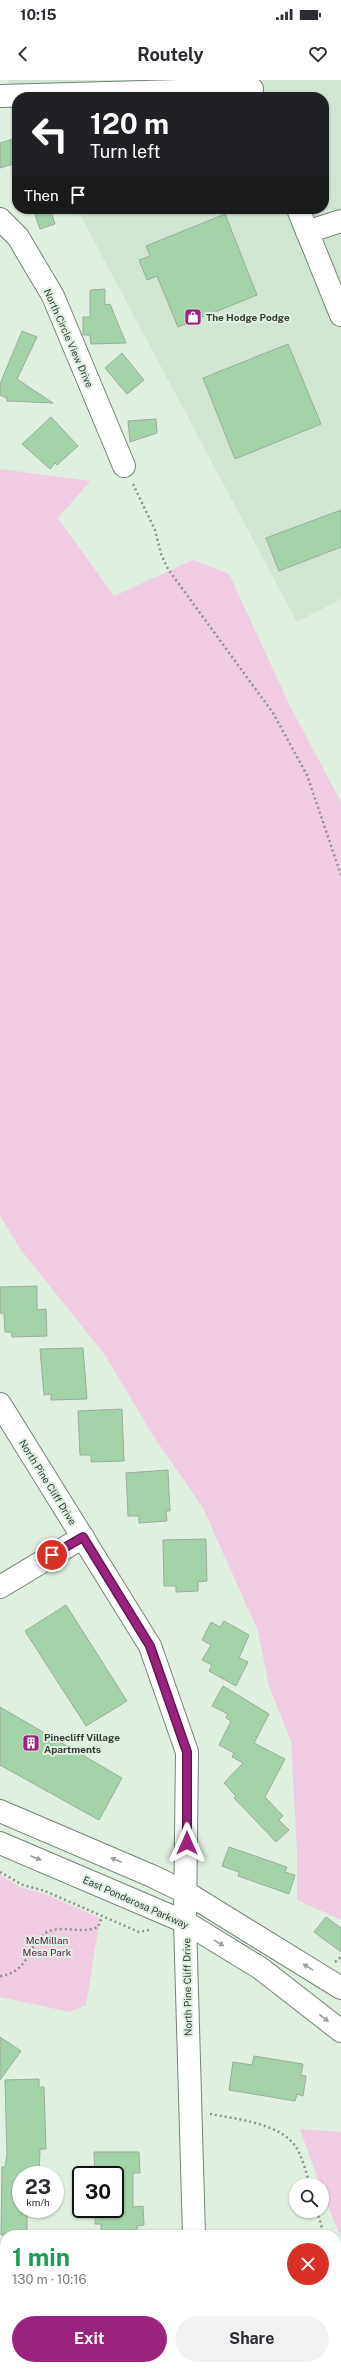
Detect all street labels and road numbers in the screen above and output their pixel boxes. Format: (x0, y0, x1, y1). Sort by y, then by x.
street label: North Circle View Drive (42, 287, 96, 390)
street label: North Pine Cliff Drive (17, 1437, 79, 1527)
street label: East Ponderosa Parkway (81, 1873, 191, 1931)
street label: North Pine Cliff Drive (180, 1938, 194, 2036)

